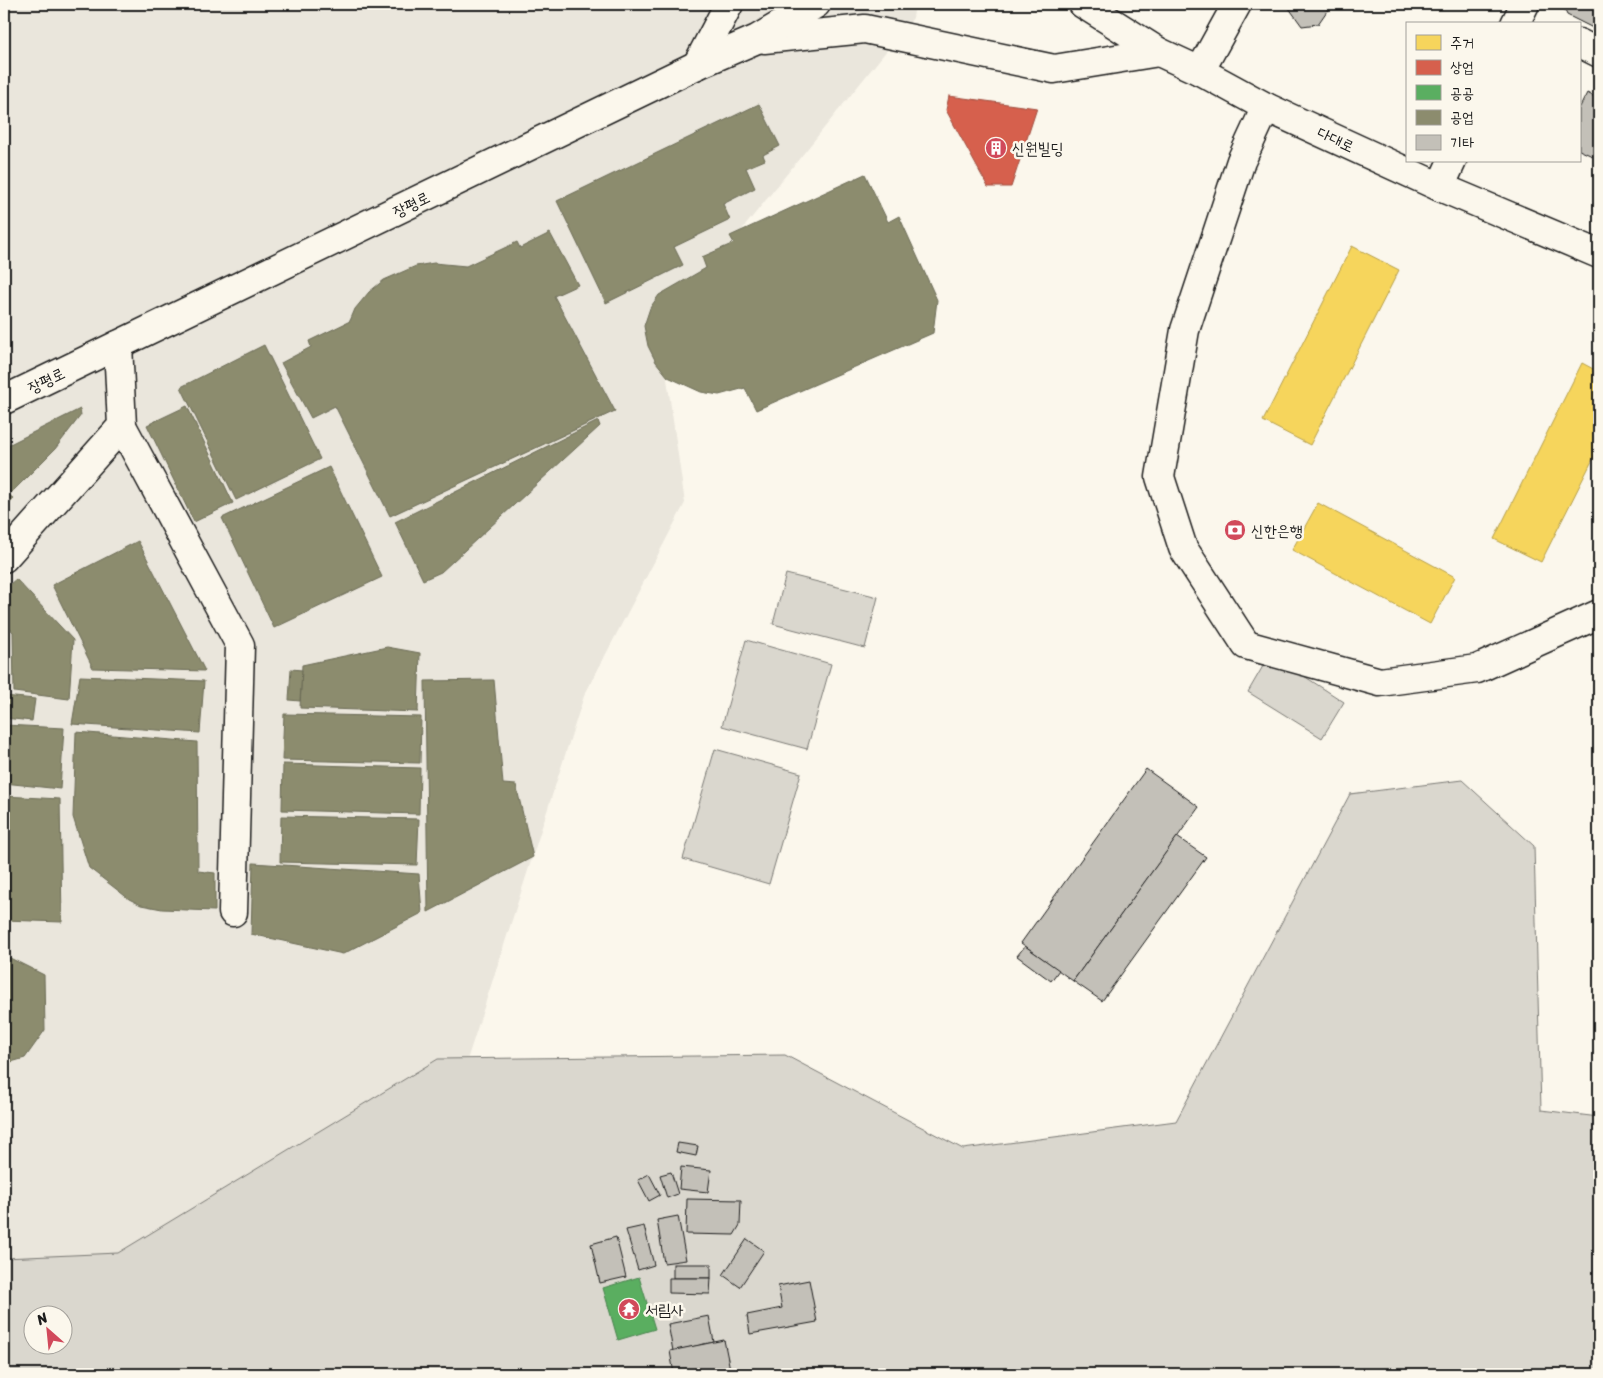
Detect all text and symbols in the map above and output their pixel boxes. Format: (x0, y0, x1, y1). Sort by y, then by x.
legend (1406, 22, 1580, 162)
text: 주거 (1450, 30, 1474, 56)
text: 상업 (1450, 54, 1474, 80)
text: 공공 (1450, 80, 1474, 106)
text: 공업 (1450, 104, 1474, 130)
street label: 다대로 (1312, 118, 1359, 161)
text: 기타 (1450, 130, 1474, 156)
place label: 신원빌딩 (1012, 134, 1064, 163)
building icon: 신원빌딩 (984, 136, 1008, 160)
street label: 장평로 (388, 183, 435, 226)
street label: 장평로 (23, 359, 70, 402)
place label: 신한은행 (1251, 516, 1303, 545)
bank icon: 신한은행 (1223, 518, 1247, 542)
place label: 서림사 (645, 1295, 684, 1324)
temple icon: 서림사 (617, 1297, 641, 1321)
text: N (31, 1305, 53, 1333)
north arrow (22, 1306, 72, 1356)

